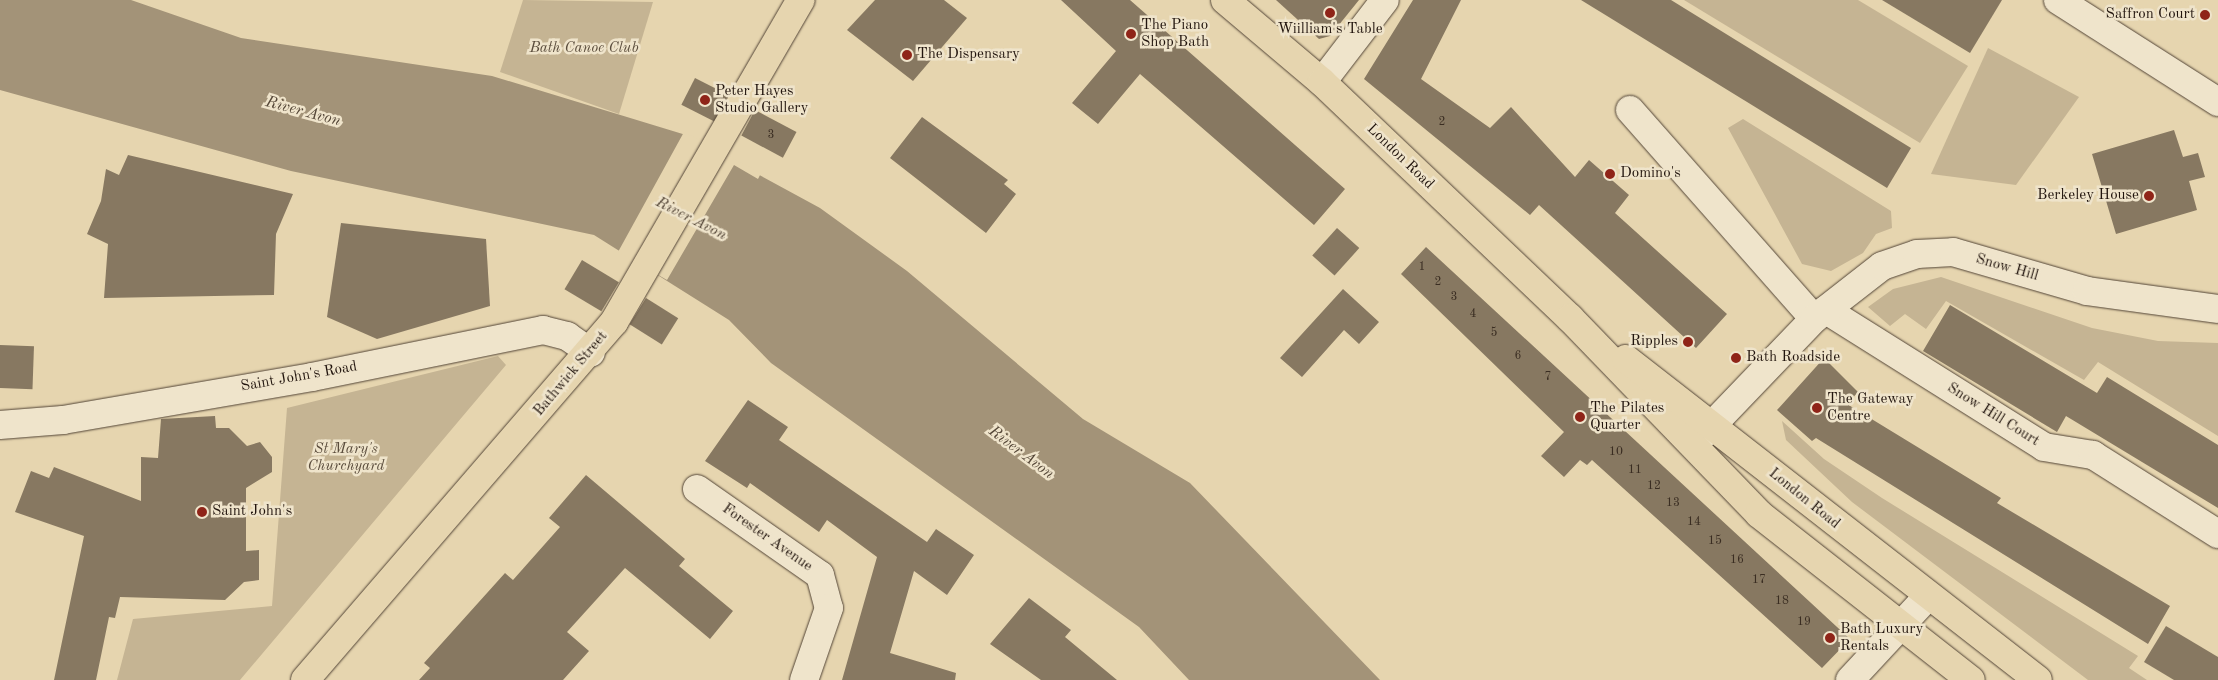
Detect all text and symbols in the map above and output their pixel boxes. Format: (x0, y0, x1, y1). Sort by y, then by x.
place label: Saffron Court (2106, 6, 2195, 24)
marker: Wiilliam's Table (1324, 7, 1336, 19)
marker: Saffron Court (2199, 9, 2211, 21)
place label: The Piano Shop Bath (1141, 16, 1209, 51)
place label: Wiilliam's Table (1277, 21, 1383, 39)
marker: The Piano Shop Bath (1125, 28, 1137, 40)
park label: Bath Canoe Club (529, 40, 639, 58)
place label: The Dispensary (917, 46, 1020, 64)
marker: The Dispensary (901, 49, 913, 61)
place label: Peter Hayes Studio Gallery (715, 82, 808, 117)
water label: River Avon (263, 93, 343, 131)
marker: Peter Hayes Studio Gallery (699, 94, 711, 106)
house number: 2 (1439, 116, 1445, 130)
street label: London Road (1363, 120, 1437, 194)
house number: 3 (768, 129, 774, 143)
place label: Domino's (1620, 165, 1681, 183)
marker: Domino's (1604, 168, 1616, 180)
place label: Berkeley House (2037, 187, 2139, 205)
marker: Berkeley House (2143, 190, 2155, 202)
water label: River Avon (652, 193, 730, 245)
street label: Snow Hill (1974, 250, 2040, 286)
house number: 1 (1419, 261, 1425, 275)
house number: 2 (1435, 276, 1441, 290)
house number: 3 (1451, 291, 1457, 305)
house number: 4 (1470, 308, 1476, 322)
house number: 5 (1491, 327, 1497, 341)
street label: Bathwick Street (530, 328, 612, 420)
place label: Ripples (1630, 333, 1678, 351)
marker: Ripples (1682, 336, 1694, 348)
place label: Bath Roadside (1746, 349, 1840, 367)
house number: 6 (1515, 350, 1521, 364)
marker: Bath Roadside (1730, 352, 1742, 364)
street label: Saint John's Road (239, 358, 359, 396)
house number: 7 (1545, 371, 1551, 385)
street label: Snow Hill Court (1943, 379, 2043, 451)
place label: The Gateway Centre (1827, 390, 1914, 425)
place label: The Pilates Quarter (1590, 399, 1664, 434)
marker: The Gateway Centre (1811, 402, 1823, 414)
marker: The Pilates Quarter (1574, 411, 1586, 423)
water label: River Avon (984, 422, 1058, 484)
park label: St Mary's Churchyard (308, 440, 384, 475)
house number: 10 (1609, 446, 1623, 460)
house number: 11 (1628, 464, 1642, 478)
street label: London Road (1765, 465, 1843, 533)
house number: 12 (1647, 480, 1661, 494)
house number: 13 (1666, 497, 1680, 511)
street label: Forester Avenue (718, 500, 816, 576)
place label: Saint John's (212, 503, 292, 521)
marker: Saint John's (196, 506, 208, 518)
house number: 14 (1687, 516, 1701, 530)
house number: 15 (1708, 535, 1722, 549)
house number: 16 (1730, 554, 1744, 568)
house number: 17 (1752, 574, 1766, 588)
house number: 18 (1775, 595, 1789, 609)
house number: 19 (1797, 616, 1811, 630)
place label: Bath Luxury Rentals (1840, 620, 1923, 655)
marker: Bath Luxury Rentals (1824, 632, 1836, 644)

